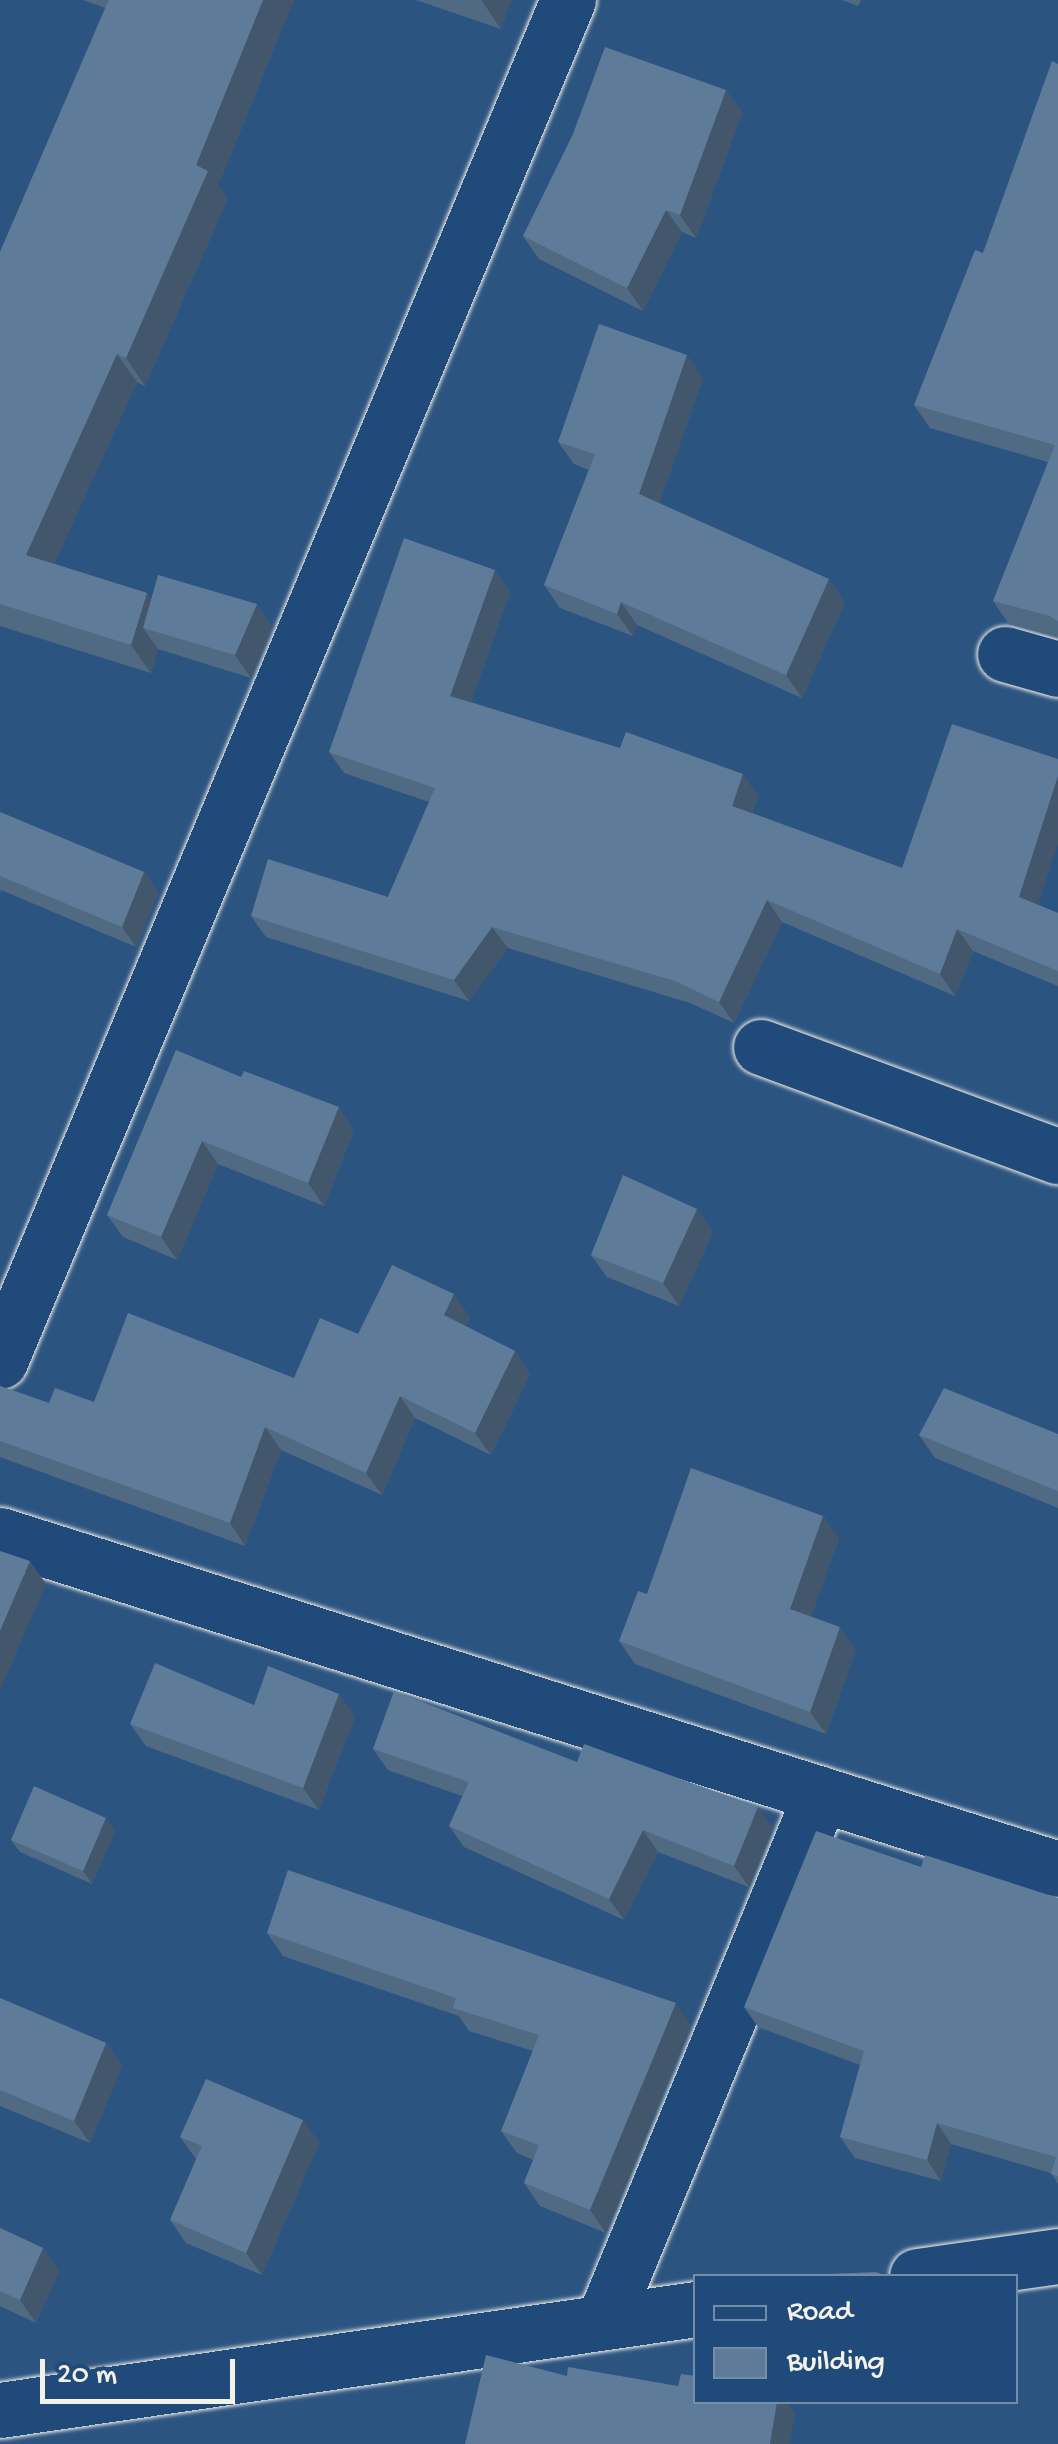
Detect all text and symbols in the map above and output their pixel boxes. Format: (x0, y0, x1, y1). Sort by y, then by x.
legend (693, 2274, 1018, 2404)
text: Road (787, 2296, 853, 2331)
scale bar (45, 2339, 240, 2401)
text: Building (787, 2346, 885, 2381)
text: 20 m (57, 2359, 117, 2394)

